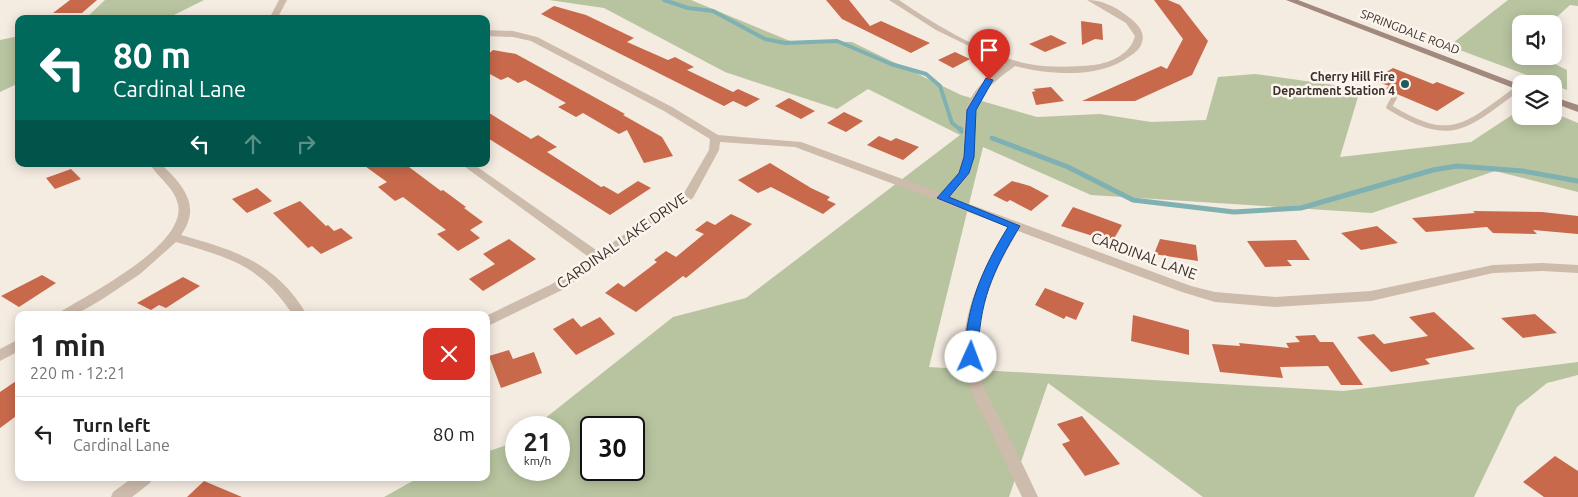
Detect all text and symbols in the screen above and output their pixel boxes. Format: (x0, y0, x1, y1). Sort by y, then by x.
street label: SPRINGDALE ROAD (1359, 7, 1462, 56)
map controls (1512, 15, 1562, 125)
button: sound (1512, 15, 1562, 65)
pin (968, 29, 1010, 80)
icon: left (30, 35, 95, 100)
text: 80 m (113, 35, 191, 75)
icon: arrive (975, 36, 1003, 64)
place label: Cherry Hill Fire Department Station 4 (1273, 70, 1395, 97)
button: layers (1512, 75, 1562, 125)
text: Cardinal Lane (113, 76, 246, 101)
marker: Cherry Hill Fire Department Station 4 (1399, 78, 1411, 90)
icon: left (186, 130, 214, 158)
icon: ahead (239, 130, 267, 158)
icon: right (292, 130, 320, 158)
street label: CARDINAL LAKE DRIVE (553, 189, 690, 292)
street label: CARDINAL LANE (1089, 228, 1199, 283)
text: 1 min (30, 328, 106, 362)
button: close (423, 328, 475, 380)
position arrow (944, 330, 996, 382)
text: 220 m · 12:21 (30, 364, 126, 382)
text: Turn left (73, 414, 151, 436)
speed limit sign: 30 (580, 416, 645, 481)
icon: left (30, 420, 58, 448)
text: 80 m (433, 423, 475, 445)
text: 21 (523, 428, 552, 456)
text: Cardinal Lane (73, 436, 170, 454)
text: km/h (524, 454, 551, 467)

